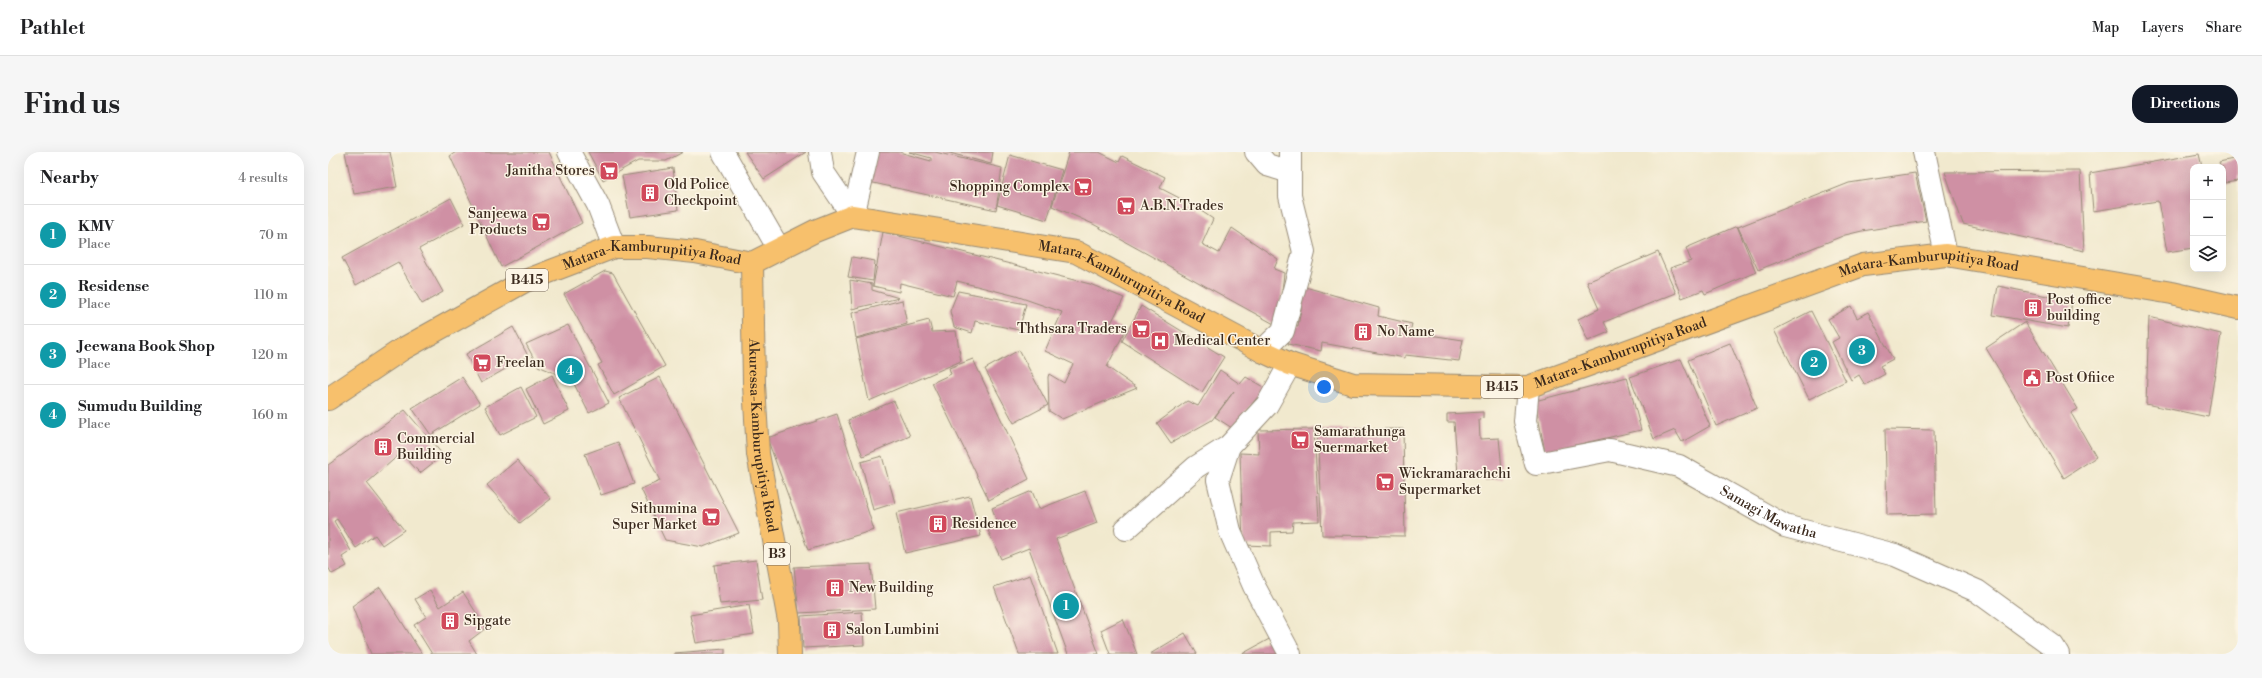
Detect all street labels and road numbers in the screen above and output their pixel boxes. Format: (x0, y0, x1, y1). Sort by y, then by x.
street label: Matara-Kamburupitiya Road (1037, 237, 1208, 328)
street label: Matara-Kamburupitiya Road (560, 238, 743, 275)
street label: Matara-Kamburupitiya Road (1836, 246, 2020, 282)
road number: B415 (506, 269, 548, 291)
street label: Matara-Kamburupitiya Road (1532, 314, 1709, 393)
street label: Akuressa-Kamburupitiya Road (744, 337, 781, 534)
road number: B415 (1481, 376, 1523, 398)
street label: Samagi Mawatha (1717, 482, 1820, 543)
road number: B3 (764, 543, 790, 565)

